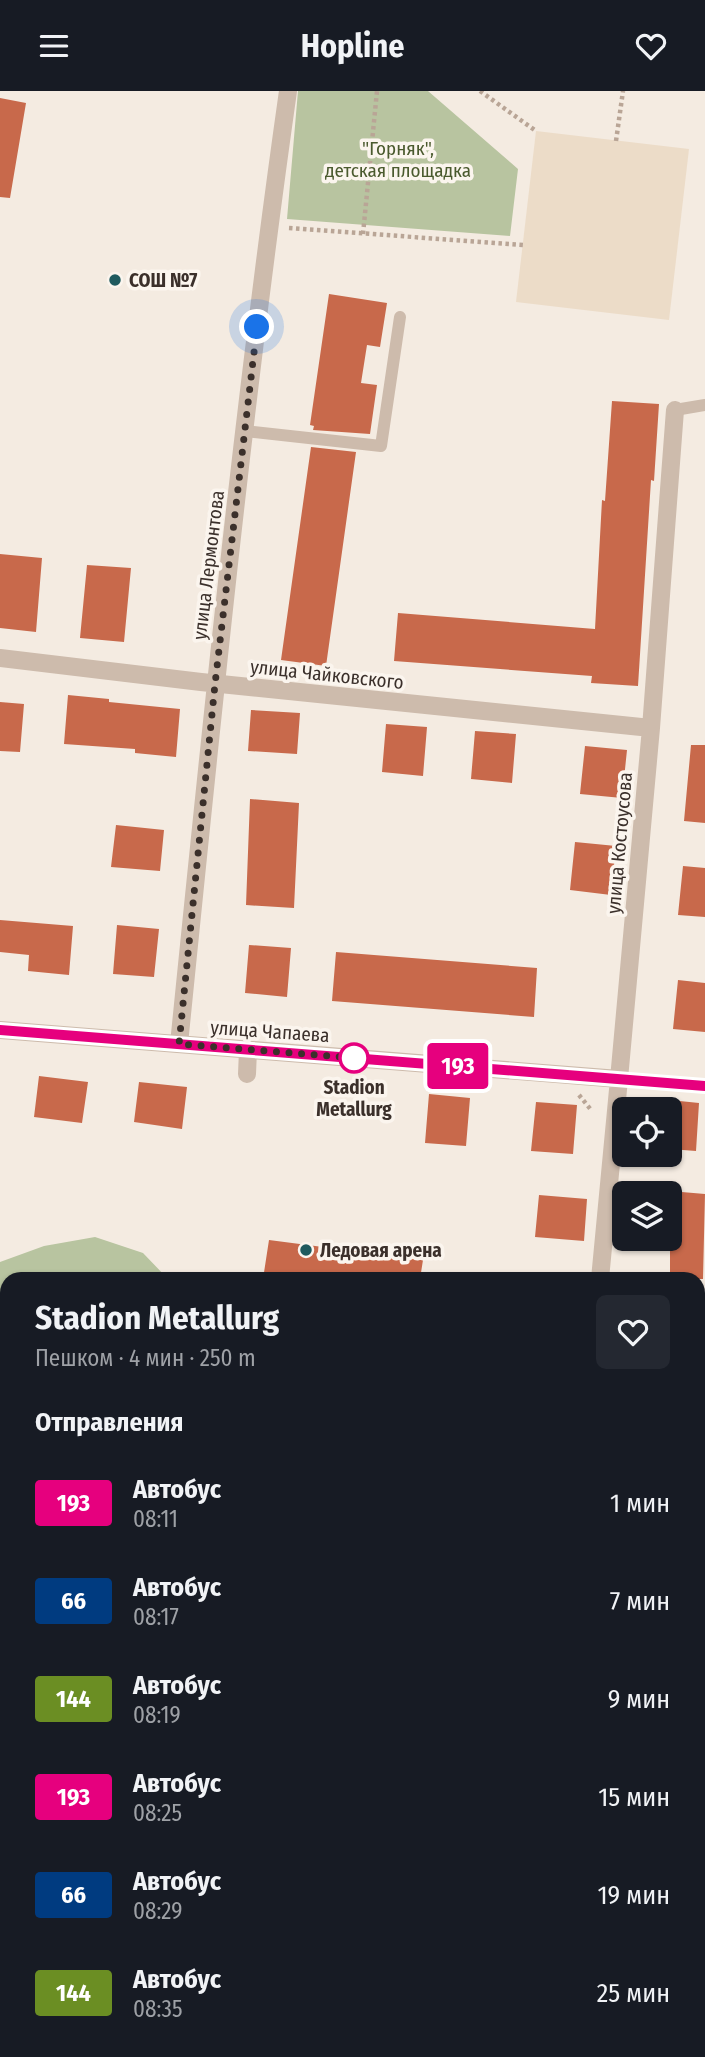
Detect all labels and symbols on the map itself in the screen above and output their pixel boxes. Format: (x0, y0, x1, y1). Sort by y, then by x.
park label: "Горняк", детская площадка (325, 137, 471, 182)
place label: СОШ №7 (129, 269, 197, 292)
marker: СОШ №7 (107, 272, 123, 288)
your location (239, 309, 274, 344)
street label: улица Лермонтова (188, 489, 229, 641)
street label: улица Чайковского (249, 655, 405, 694)
street label: улица Костоусова (602, 771, 637, 915)
street label: улица Чапаева (210, 1016, 330, 1047)
marker: Stadion Metallurg (339, 1043, 369, 1073)
line badge: 193 (418, 1043, 498, 1089)
place label: Stadion Metallurg (316, 1076, 392, 1121)
place label: Ледовая арена (320, 1239, 442, 1262)
marker: Ледовая арена (298, 1242, 314, 1258)

